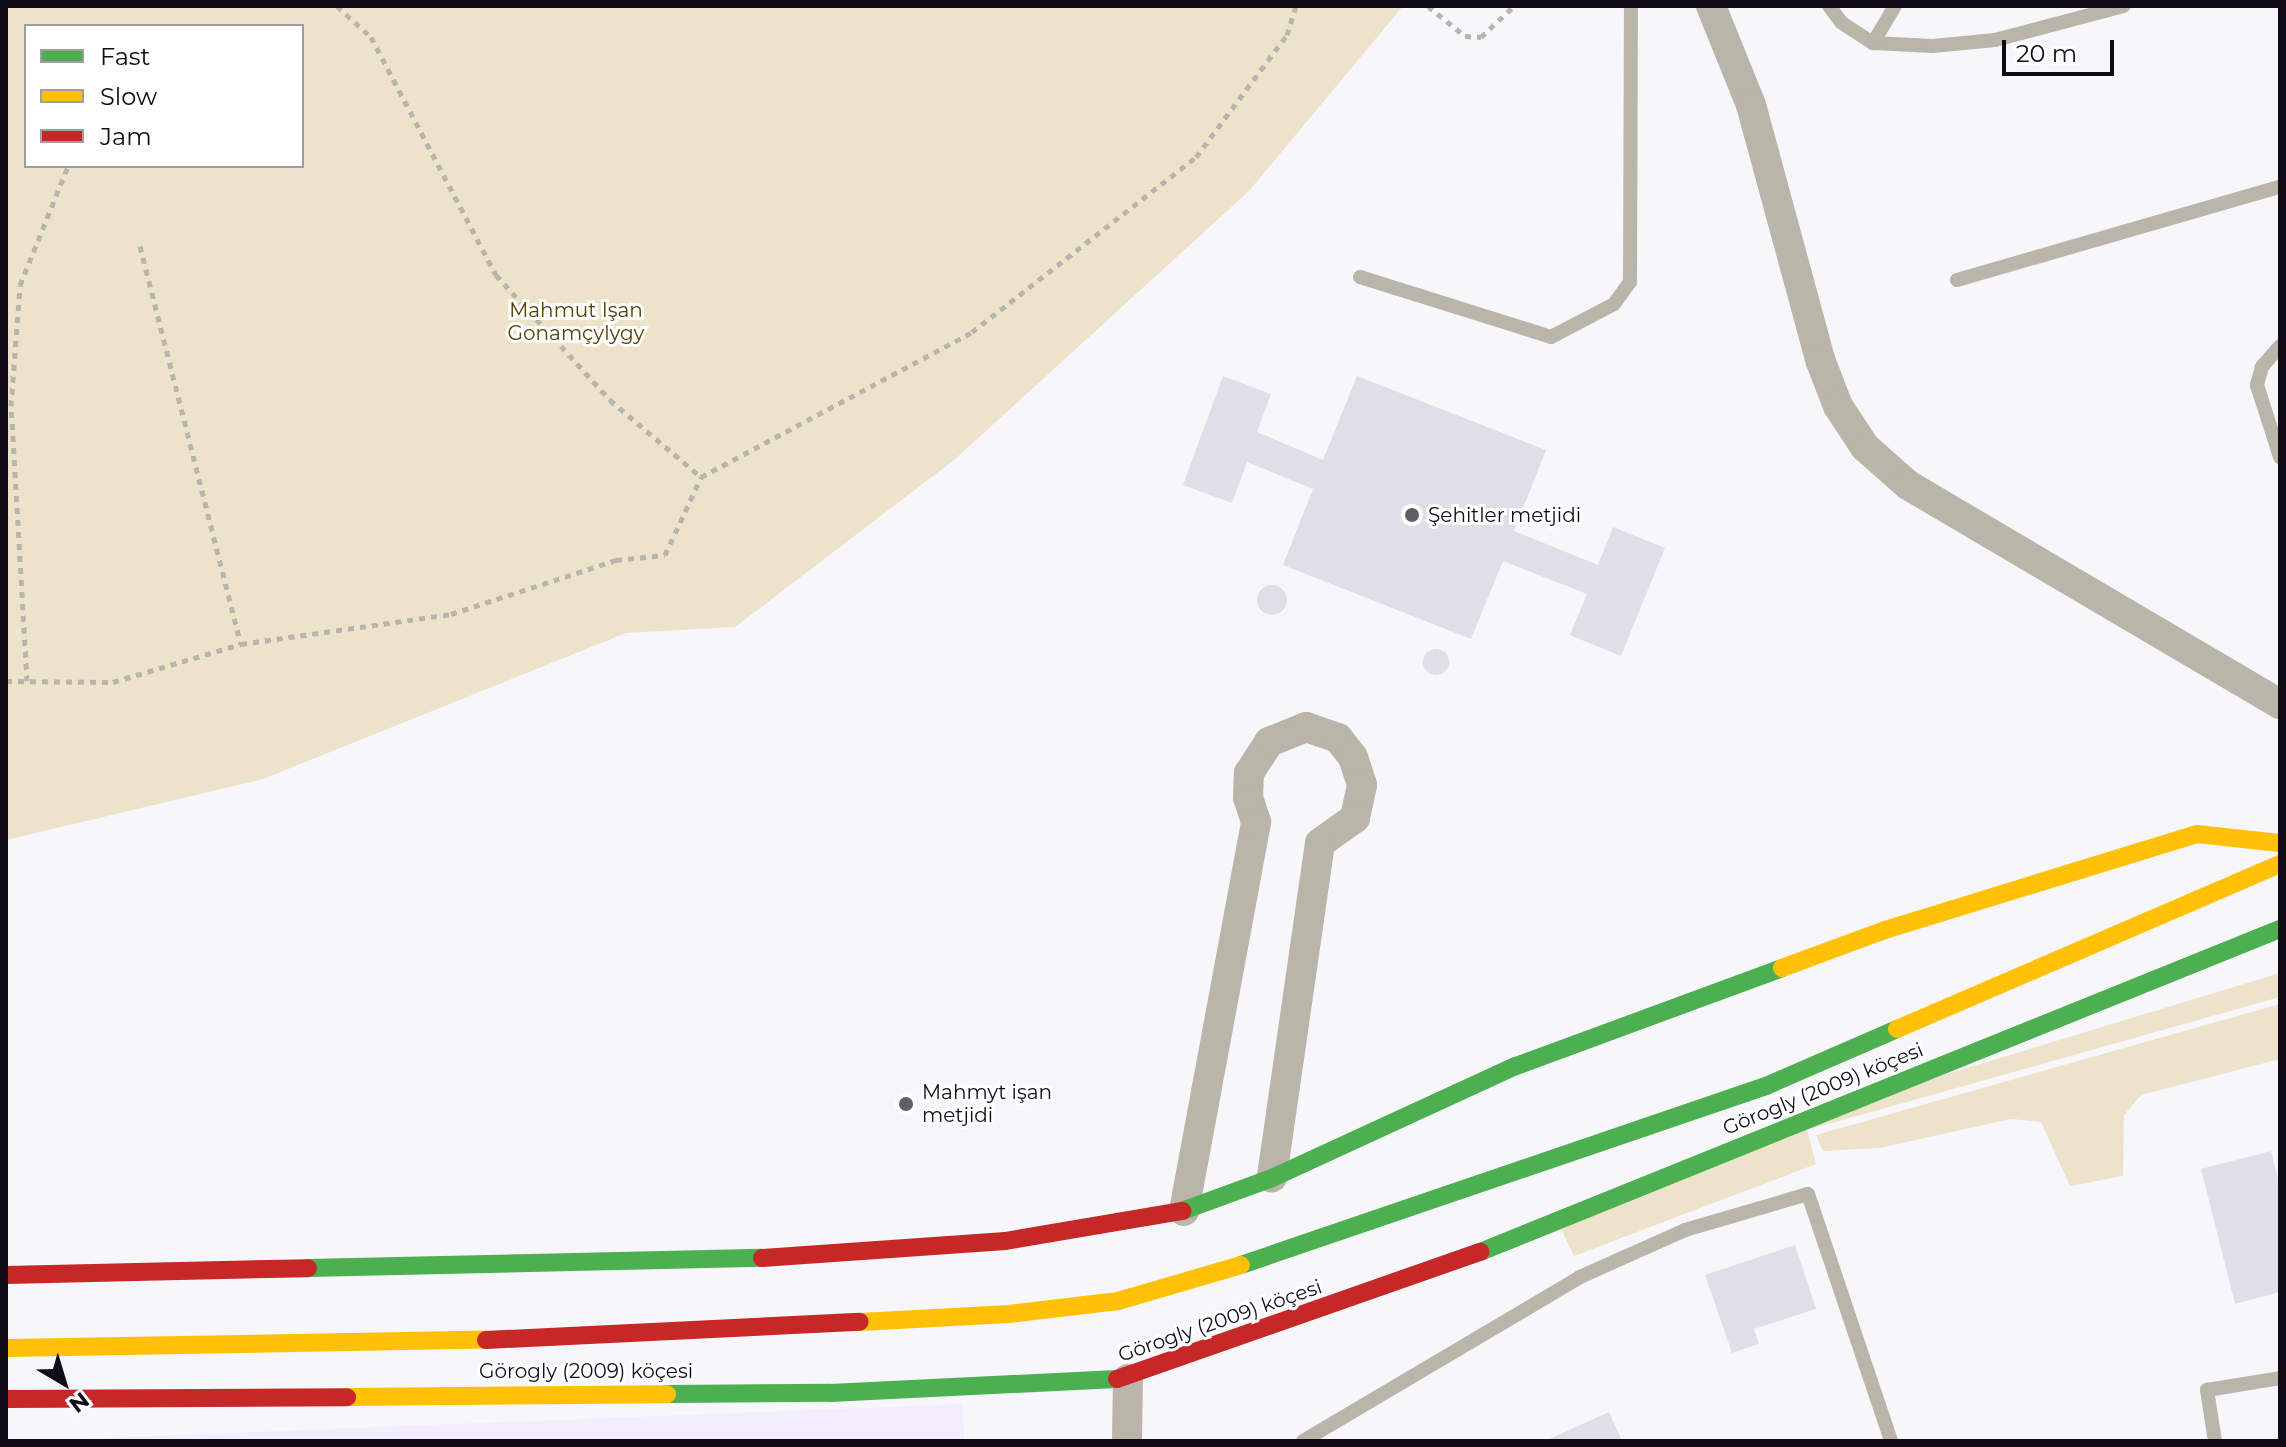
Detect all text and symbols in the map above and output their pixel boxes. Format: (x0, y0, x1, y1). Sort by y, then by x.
legend (24, 24, 304, 168)
scale bar (2006, 24, 2118, 74)
text: 20 m (2016, 39, 2077, 68)
text: Fast (100, 42, 150, 71)
text: Slow (100, 82, 157, 111)
text: Jam (100, 122, 152, 151)
park label: Mahmut Işan Gonamçylygy (508, 299, 644, 346)
place label: Şehitler metjidi (1428, 503, 1581, 527)
marker: Şehitler metjidi (1403, 506, 1421, 524)
street label: Görogly (2009) köçesi (1719, 1038, 1927, 1140)
place label: Mahmyt işan metjidi (922, 1080, 1052, 1127)
marker: Mahmyt işan metjidi (897, 1095, 915, 1113)
street label: Görogly (2009) köçesi (1115, 1275, 1325, 1367)
north arrow (24, 1343, 104, 1423)
street label: Görogly (2009) köçesi (479, 1359, 693, 1383)
text: N (64, 1386, 94, 1418)

